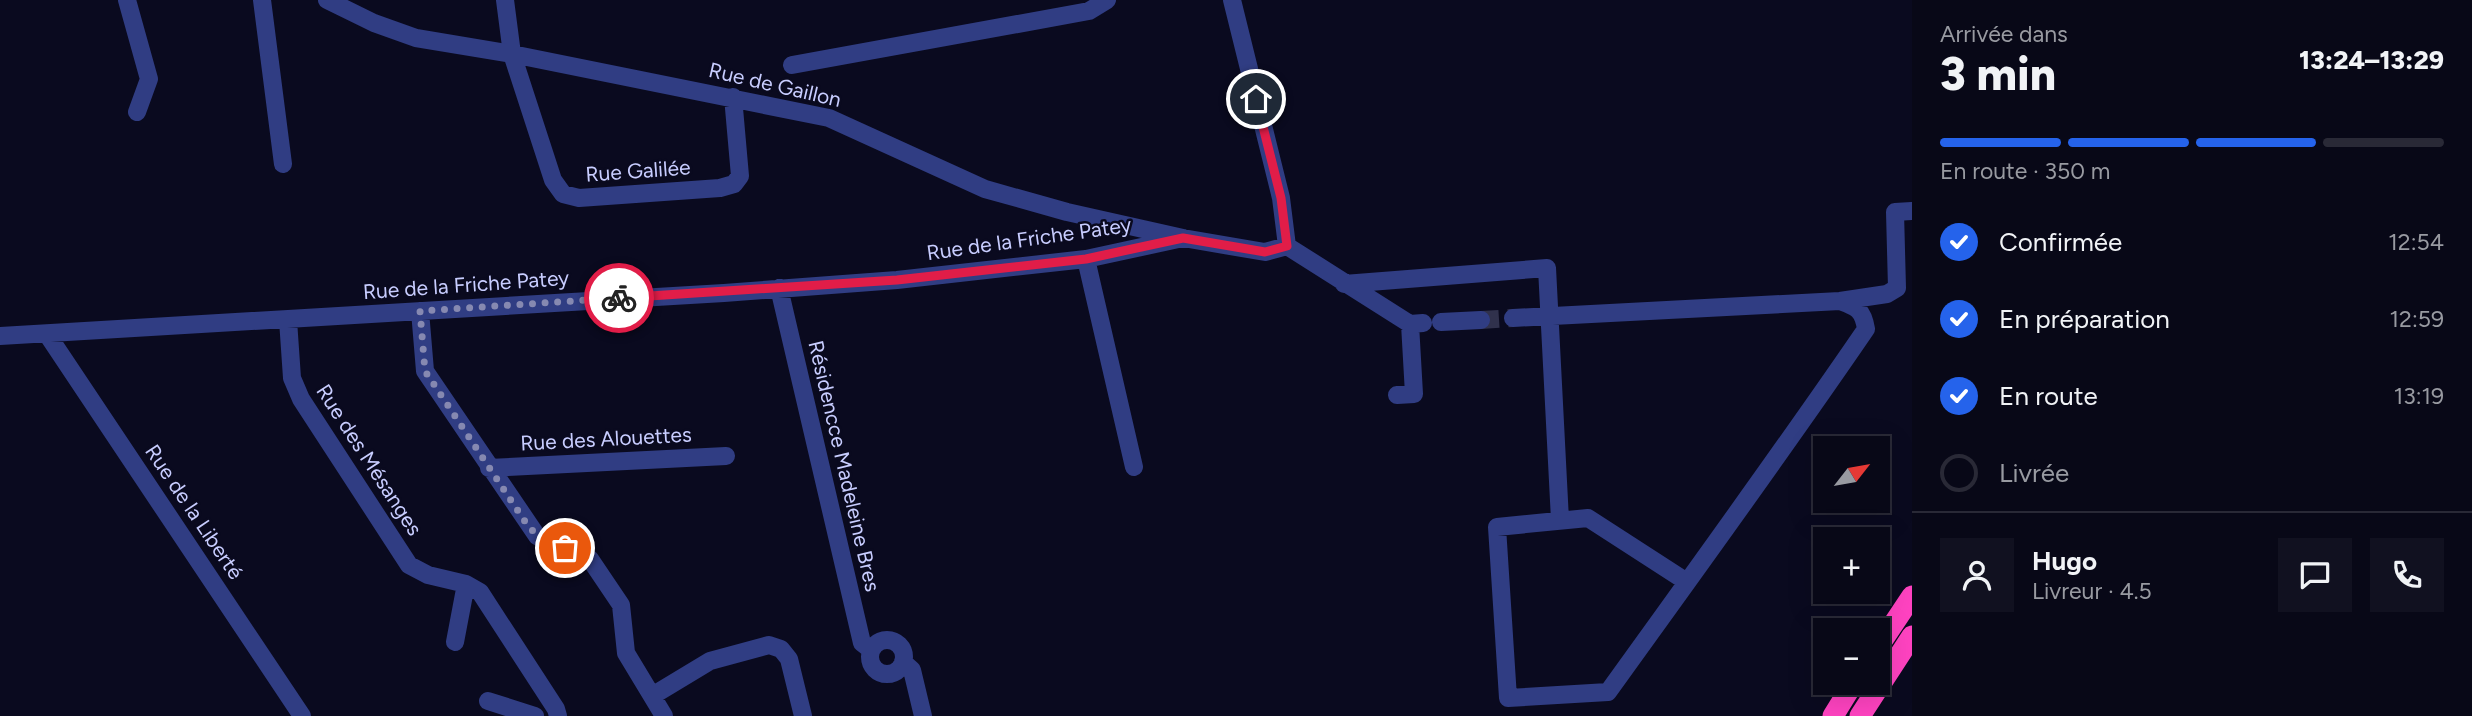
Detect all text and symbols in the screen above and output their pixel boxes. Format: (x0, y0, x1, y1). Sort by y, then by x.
text: Arrivée dans (1940, 20, 2068, 48)
text: 13:24–13:29 (2299, 44, 2444, 76)
text: 3 min (1940, 46, 2056, 102)
street label: Rue de Gaillon (706, 57, 844, 112)
pin (1226, 69, 1286, 129)
icon: home (1237, 80, 1275, 118)
street label: Rue Galilée (585, 154, 691, 187)
text: En route · 350 m (1940, 157, 2110, 185)
street label: Rue de la Friche Patey (925, 212, 1133, 265)
icon: check (1940, 223, 1978, 261)
text: Confirmée (1999, 226, 2122, 258)
text: 12:54 (2388, 228, 2444, 256)
courier (584, 263, 654, 333)
street label: Rue de la Friche Patey (362, 265, 570, 304)
icon: bike (600, 279, 638, 317)
icon: check (1940, 300, 1978, 338)
text: En préparation (1999, 303, 2170, 335)
text: 12:59 (2390, 305, 2444, 333)
street label: Résidencce Madeleine Bres (803, 338, 886, 594)
icon: check (1940, 377, 1978, 415)
street label: Rue des Mésanges (311, 379, 428, 540)
text: En route (1999, 380, 2098, 412)
text: 13:19 (2394, 382, 2444, 410)
street label: Rue des Alouettes (520, 422, 692, 455)
north arrow (1813, 436, 1890, 513)
map controls (1813, 436, 1890, 695)
street label: Rue de la Liberté (140, 440, 249, 584)
text: Livrée (1999, 457, 2069, 489)
pin (535, 518, 595, 578)
button: + (1813, 527, 1890, 604)
icon: bag (546, 529, 584, 567)
button: person (1940, 538, 2014, 612)
button: chat (2278, 538, 2352, 612)
button: phone (2370, 538, 2444, 612)
text: Hugo (2032, 545, 2097, 577)
text: Livreur · 4.5 (2032, 577, 2152, 605)
button: − (1813, 618, 1890, 695)

